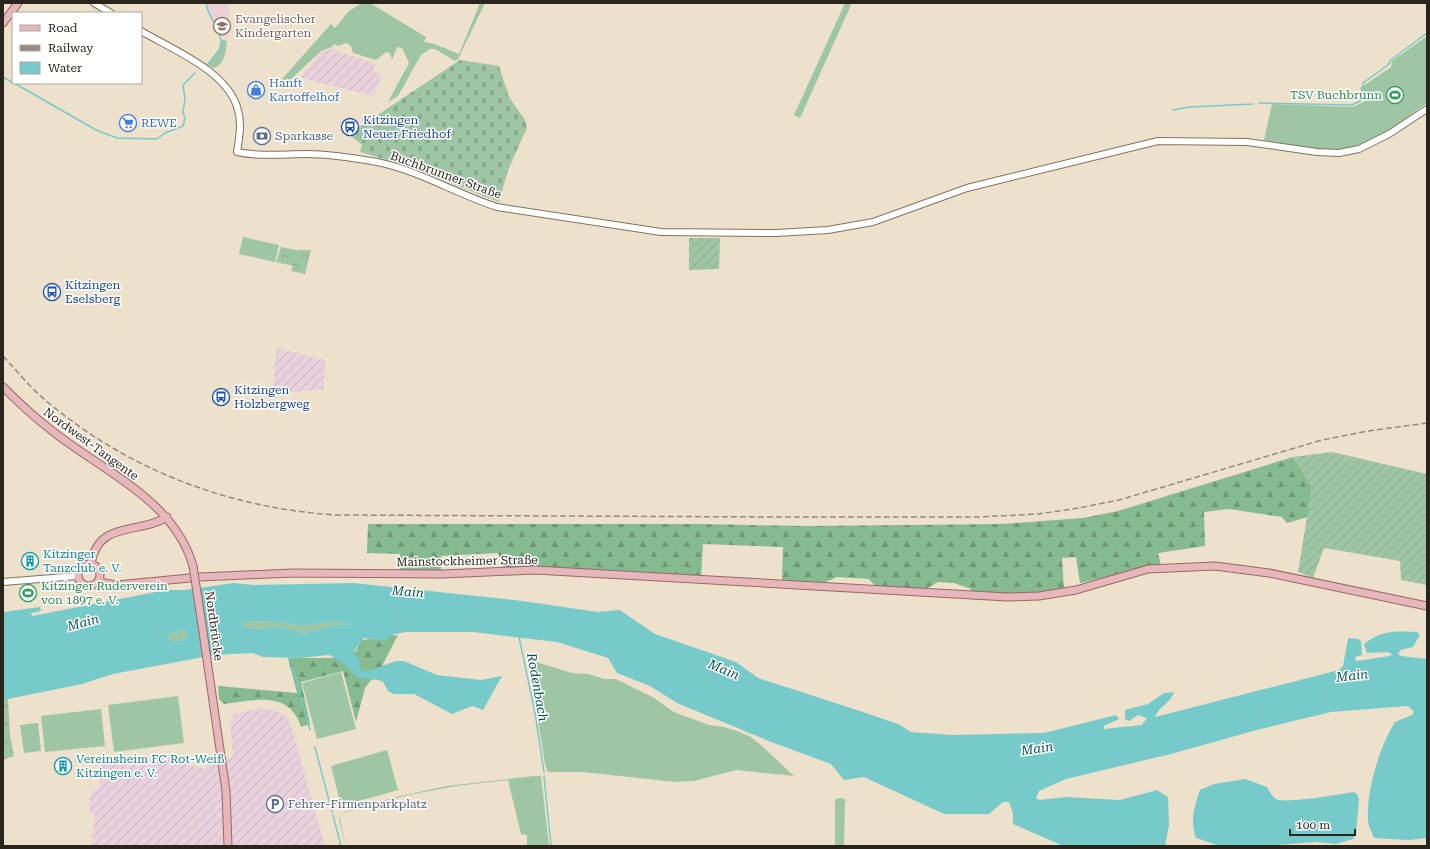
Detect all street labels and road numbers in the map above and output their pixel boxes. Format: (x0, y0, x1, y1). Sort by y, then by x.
street label: Buchbrunner Straße (389, 148, 504, 202)
street label: Nordwest-Tangente (41, 405, 142, 483)
street label: Mainstockheimer Straße (396, 553, 538, 569)
street label: Nordbrücke (202, 590, 226, 662)

